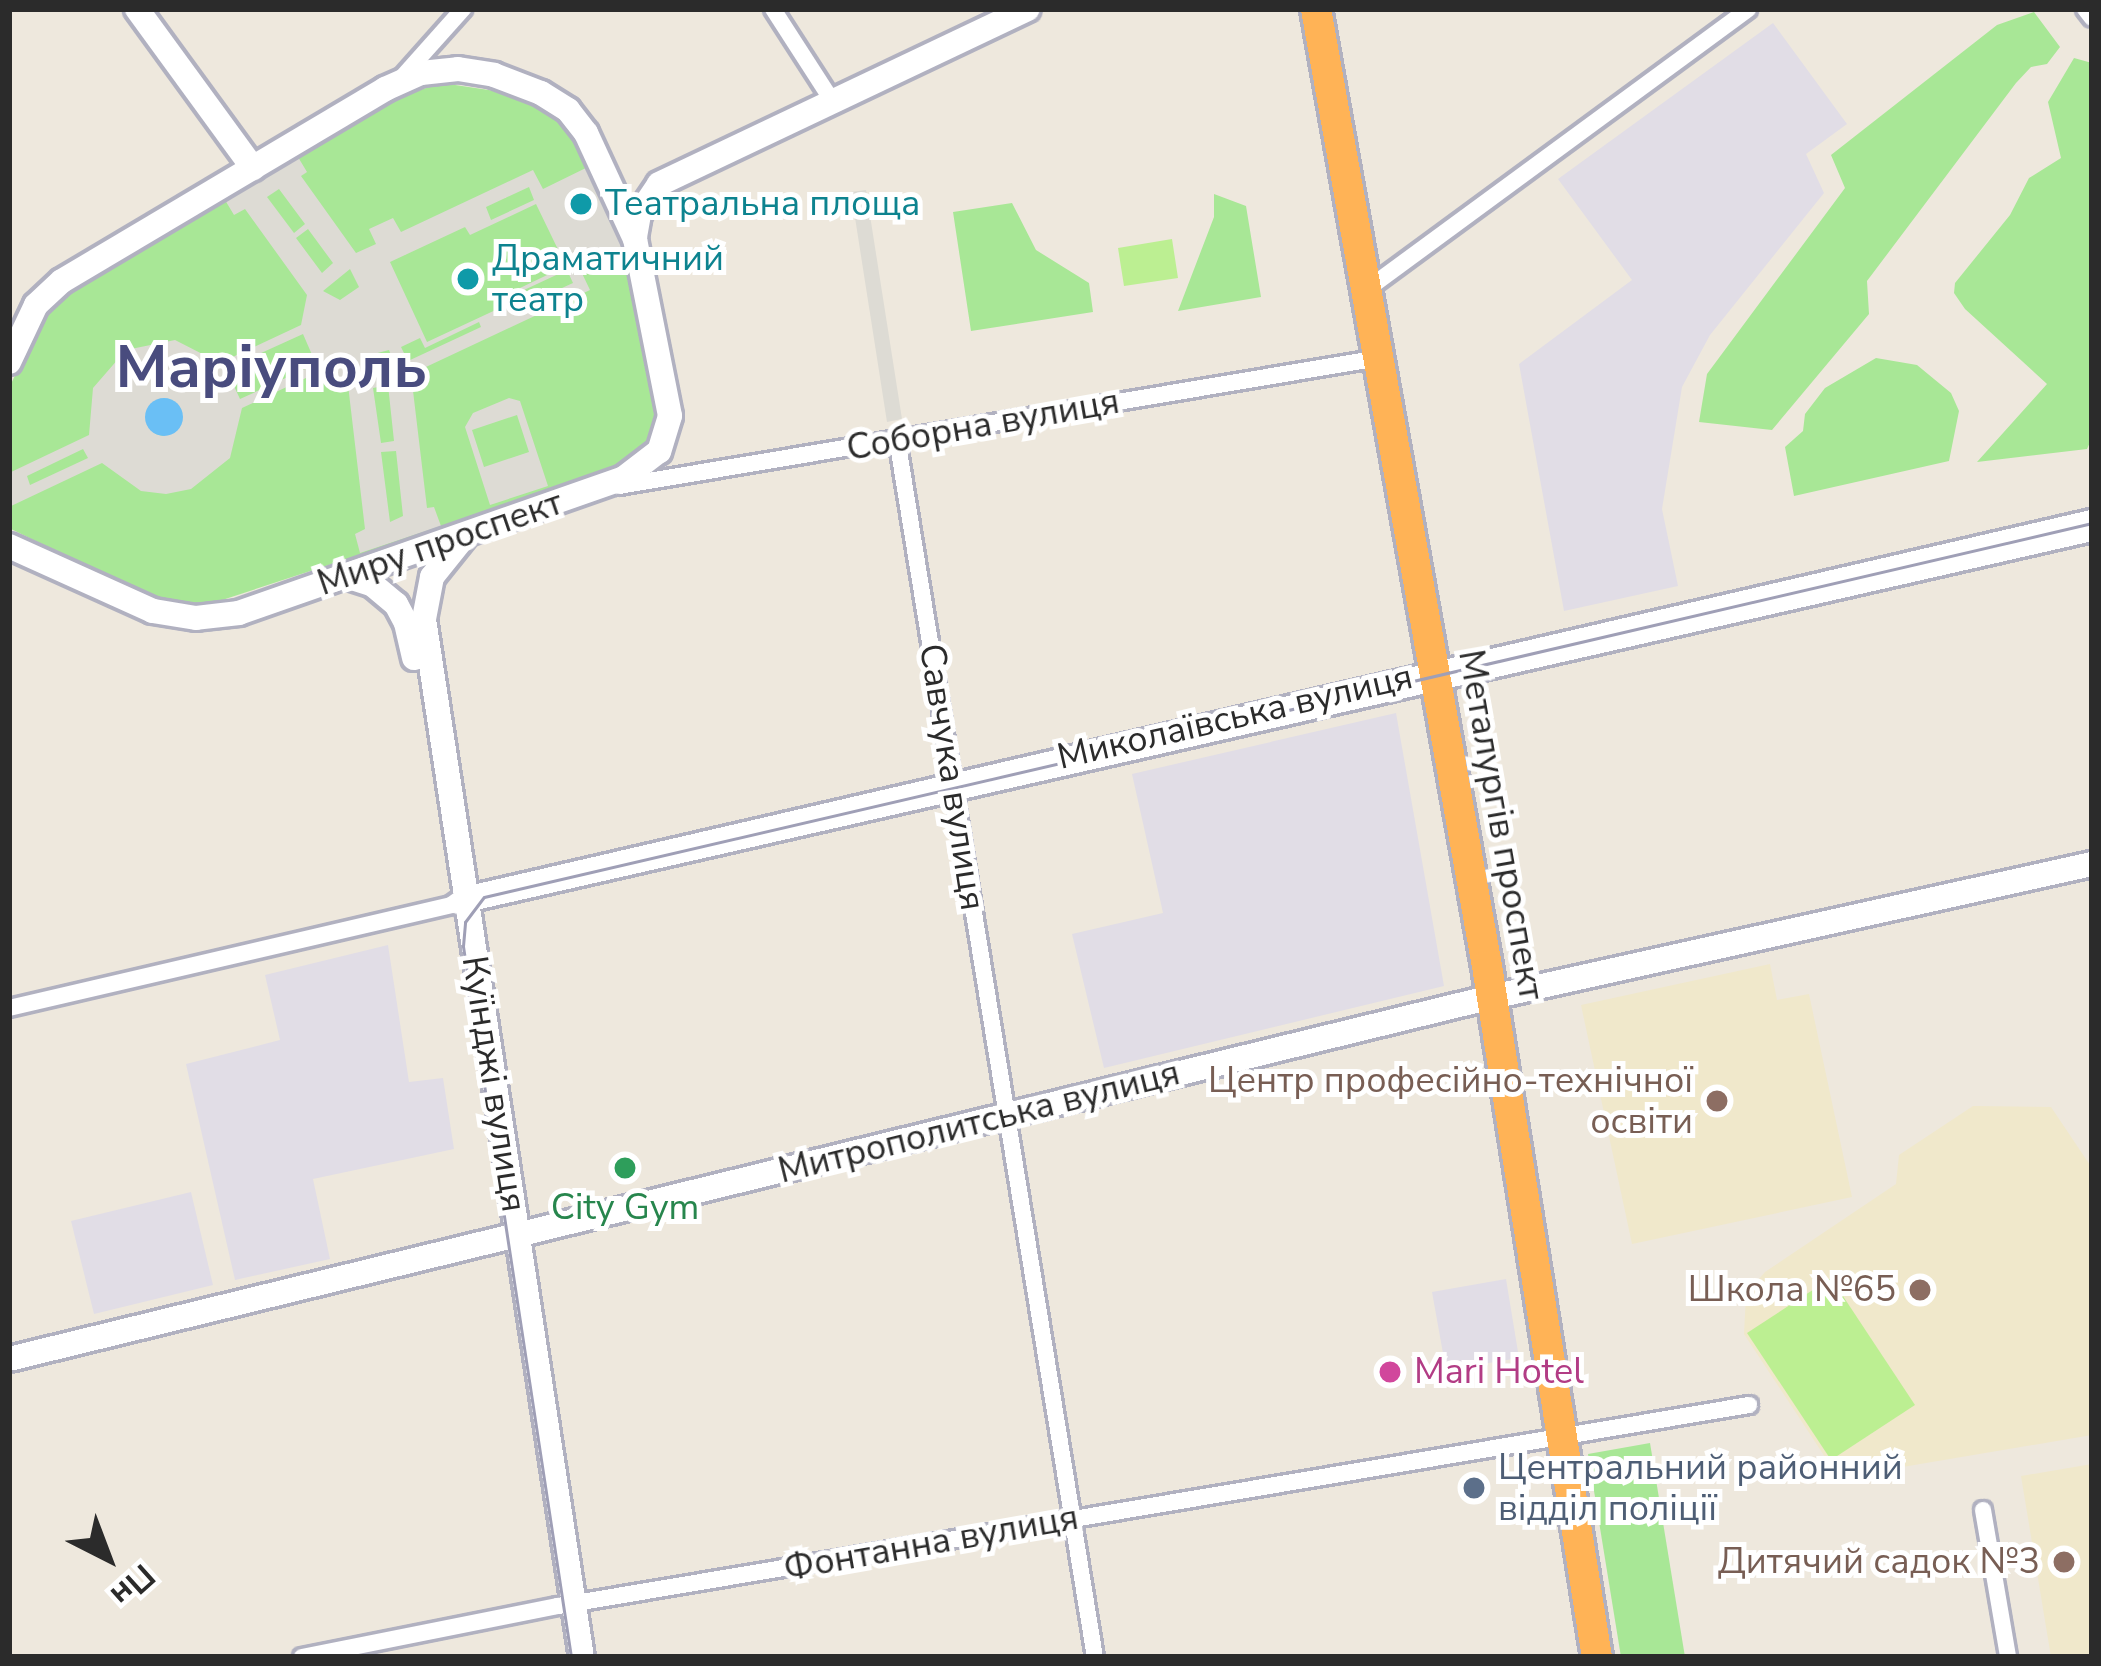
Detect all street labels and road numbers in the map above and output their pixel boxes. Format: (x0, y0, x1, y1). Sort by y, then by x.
street label: Соборна вулиця (843, 380, 1123, 470)
street label: Миру проспект (312, 481, 568, 605)
street label: Савчука вулиця (910, 641, 994, 913)
street label: Металургів проспект (1449, 646, 1553, 1004)
street label: Миколаївська вулиця (1053, 655, 1417, 779)
street label: Куїнджі вулиця (452, 953, 536, 1215)
street label: Митрополитська вулиця (774, 1051, 1184, 1193)
street label: Фонтанна вулиця (780, 1496, 1082, 1590)

